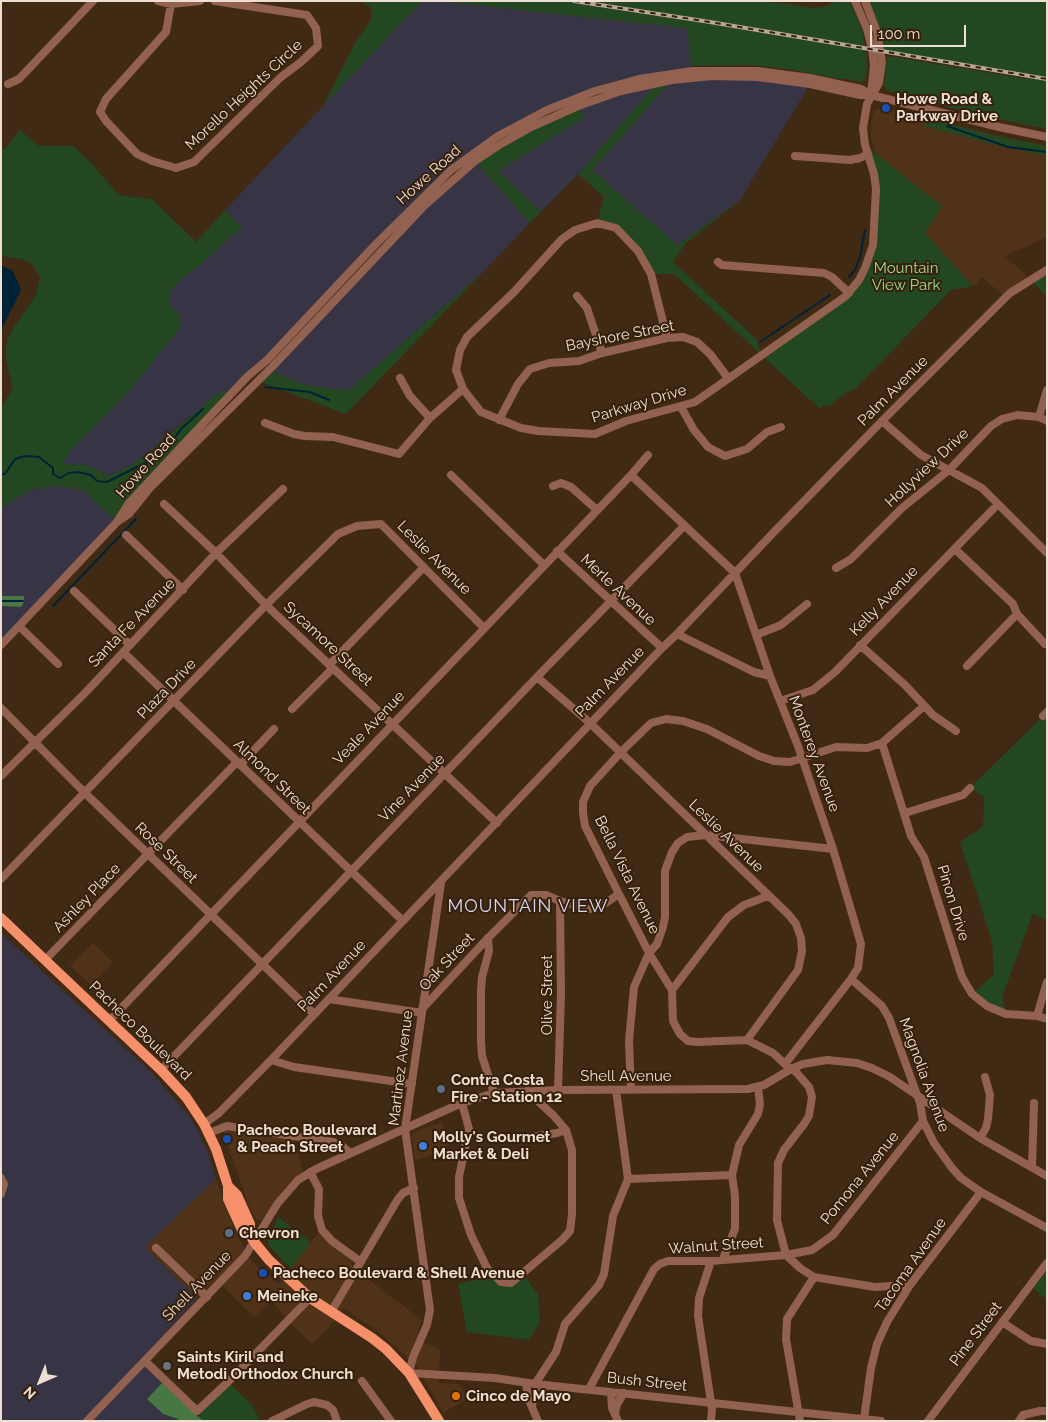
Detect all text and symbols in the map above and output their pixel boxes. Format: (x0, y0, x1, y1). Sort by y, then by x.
scale bar (873, 15, 969, 47)
text: 100 m (878, 25, 920, 43)
street label: Morello Heights Circle (182, 36, 306, 154)
place label: Howe Road & Parkway Drive (896, 90, 998, 125)
marker: Howe Road & Parkway Drive (880, 102, 892, 114)
street label: Howe Road (393, 142, 465, 208)
park label: Mountain View Park (872, 259, 940, 294)
street label: Bayshore Street (564, 317, 676, 355)
street label: Palm Avenue (854, 352, 932, 430)
street label: Parkway Drive (589, 381, 689, 427)
street label: Hollyview Drive (882, 425, 972, 511)
street label: Howe Road (113, 430, 179, 502)
street label: Leslie Avenue (393, 517, 475, 599)
street label: Merle Avenue (577, 551, 659, 629)
street label: Kelly Avenue (846, 562, 922, 640)
street label: Santa Fe Avenue (85, 575, 179, 671)
street label: Sycamore Street (280, 598, 376, 690)
street label: Palm Avenue (572, 643, 648, 721)
street label: Plaza Drive (134, 655, 200, 723)
street label: Veale Avenue (329, 687, 409, 769)
street label: Monterey Avenue (785, 693, 843, 815)
street label: Almond Street (230, 736, 314, 818)
street label: Vine Avenue (375, 750, 449, 826)
street label: Leslie Avenue (685, 796, 767, 876)
street label: Bella Vista Avenue (591, 813, 663, 937)
street label: Rose Street (131, 819, 201, 887)
street label: Ashley Place (50, 860, 124, 936)
street label: Pinon Drive (933, 863, 973, 943)
district label: MOUNTAIN VIEW (446, 896, 610, 918)
street label: Oak Street (416, 929, 478, 995)
street label: Palm Avenue (294, 936, 370, 1016)
street label: Olive Street (538, 955, 556, 1035)
street label: Pacheco Boulevard (85, 978, 195, 1084)
street label: Martinez Avenue (385, 1009, 417, 1127)
street label: Magnolia Avenue (895, 1015, 953, 1135)
street label: Shell Avenue (580, 1067, 672, 1085)
place label: Contra Costa Fire - Station 12 (451, 1071, 562, 1106)
marker: Contra Costa Fire - Station 12 (435, 1083, 447, 1095)
place label: Pacheco Boulevard & Peach Street (237, 1121, 377, 1156)
place label: Molly's Gourmet Market & Deli (433, 1128, 550, 1163)
street label: Pomona Avenue (817, 1128, 903, 1228)
marker: Pacheco Boulevard & Peach Street (221, 1133, 233, 1145)
marker: Molly's Gourmet Market & Deli (417, 1140, 429, 1152)
street label: Tacoma Avenue (872, 1214, 950, 1316)
place label: Chevron (239, 1224, 299, 1242)
marker: Chevron (223, 1227, 235, 1239)
street label: Walnut Street (668, 1234, 764, 1258)
street label: Shell Avenue (159, 1247, 235, 1325)
place label: Pacheco Boulevard & Shell Avenue (273, 1264, 525, 1282)
marker: Pacheco Boulevard & Shell Avenue (257, 1267, 269, 1279)
place label: Meineke (257, 1287, 318, 1305)
marker: Meineke (241, 1290, 253, 1302)
street label: Pine Street (946, 1298, 1006, 1370)
place label: Saints Kiril and Metodi Orthodox Church (177, 1348, 353, 1383)
north arrow (15, 1357, 65, 1407)
marker: Saints Kiril and Metodi Orthodox Church (161, 1360, 173, 1372)
street label: Bush Street (606, 1369, 688, 1395)
text: N (20, 1383, 39, 1402)
place label: Cinco de Mayo (466, 1387, 571, 1405)
marker: Cinco de Mayo (450, 1390, 462, 1402)

